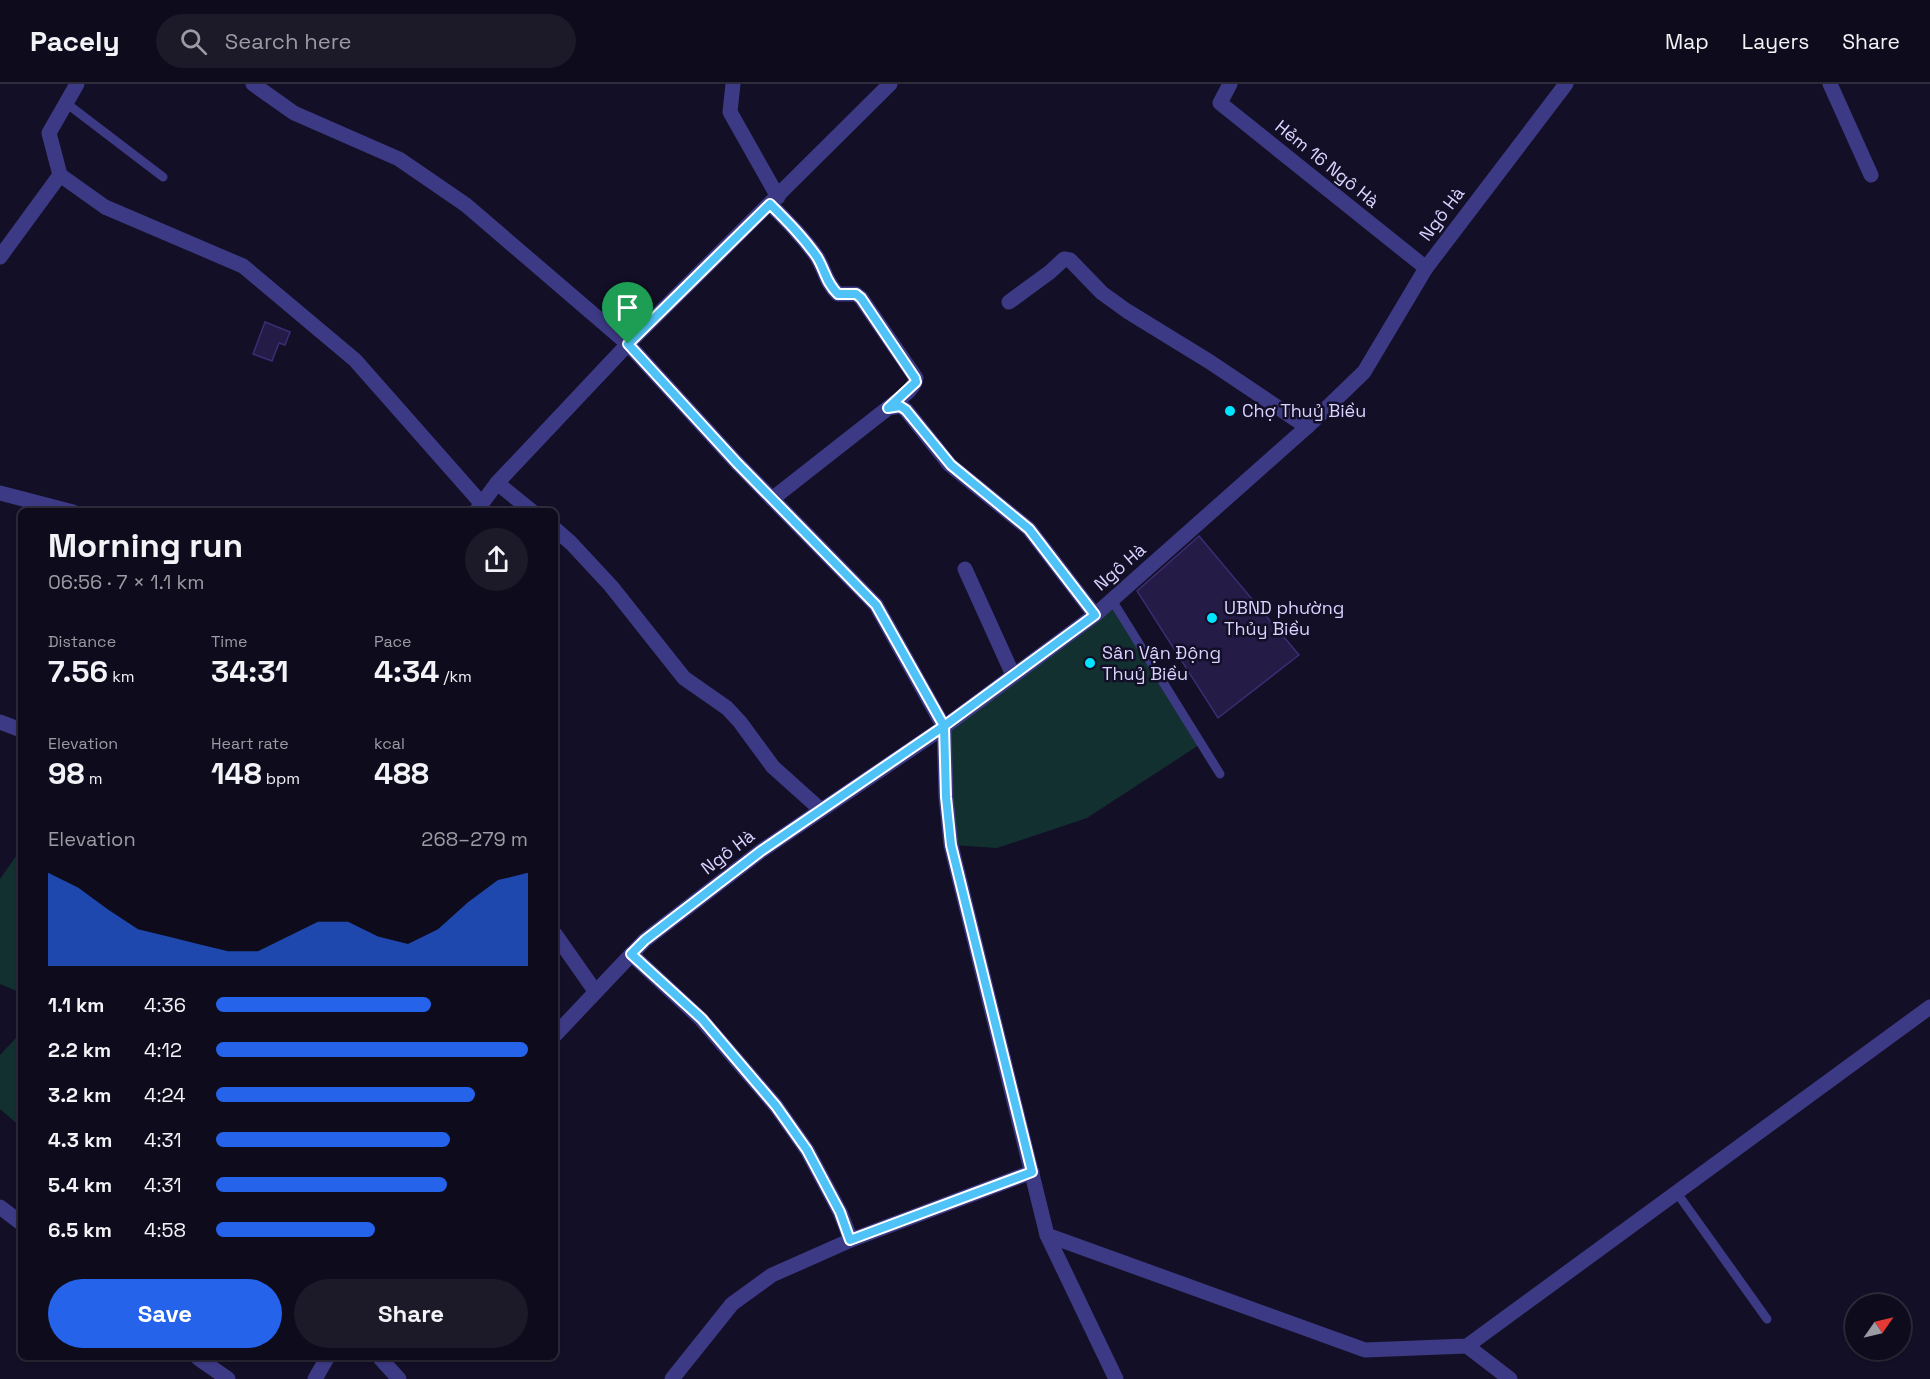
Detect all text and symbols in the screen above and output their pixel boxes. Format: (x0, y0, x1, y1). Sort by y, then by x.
search box (156, 14, 576, 68)
text: Pacely (30, 23, 120, 59)
icon: search (177, 25, 210, 58)
text: Search here (225, 27, 352, 55)
text: Map (1665, 28, 1709, 55)
text: Layers (1742, 28, 1809, 55)
text: Share (1842, 28, 1900, 55)
street label: Hẻm 16 Ngô Hà (1271, 115, 1384, 213)
street label: Ngô Hà (1414, 182, 1469, 245)
pin (602, 282, 653, 344)
icon: arrive (611, 291, 644, 324)
place label: Chợ Thuỷ Biều (1242, 399, 1366, 422)
marker: Chợ Thuỷ Biều (1223, 404, 1237, 418)
text: Morning run (48, 525, 243, 567)
button: share (465, 528, 528, 591)
street label: Ngô Hà (1089, 538, 1150, 595)
text: 06:56 · 7 × 1.1 km (48, 569, 204, 595)
place label: UBND phường Thủy Biều (1224, 596, 1344, 640)
marker: UBND phường Thủy Biều (1205, 611, 1219, 625)
text: Distance (48, 631, 116, 652)
text: Time (211, 631, 247, 652)
text: Pace (374, 631, 411, 652)
place label: Sân Vận Động Thuỷ Biều (1102, 641, 1221, 685)
text: 7.56 (48, 652, 108, 691)
text: 34:31 (211, 652, 289, 691)
text: 4:34 (374, 652, 439, 691)
marker: Sân Vận Động Thuỷ Biều (1083, 656, 1097, 670)
text: km (108, 666, 135, 687)
text: /km (439, 666, 472, 687)
text: Elevation (48, 733, 118, 754)
text: Heart rate (211, 733, 289, 754)
text: kcal (374, 733, 405, 754)
text: 98 (48, 754, 85, 793)
text: 148 (211, 754, 262, 793)
text: 488 (374, 754, 429, 793)
text: m (85, 768, 102, 789)
text: bpm (262, 768, 300, 789)
street label: Ngô Hà (696, 824, 759, 879)
text: Elevation (48, 826, 136, 852)
text: 268–279 m (421, 826, 528, 852)
text: 1.1 km (48, 992, 104, 1018)
text: 4:36 (144, 992, 186, 1018)
text: 2.2 km (48, 1037, 111, 1063)
text: 4:12 (144, 1037, 182, 1063)
text: 3.2 km (48, 1082, 111, 1108)
text: 4:24 (144, 1082, 186, 1108)
text: 4.3 km (48, 1127, 112, 1153)
text: 4:31 (144, 1127, 182, 1153)
text: 5.4 km (48, 1172, 112, 1198)
text: 4:31 (144, 1172, 182, 1198)
text: 6.5 km (48, 1217, 112, 1243)
text: 4:58 (144, 1217, 186, 1243)
button: Save (48, 1279, 282, 1348)
button: Share (294, 1279, 528, 1348)
north arrow (1845, 1294, 1911, 1360)
map controls (1845, 1294, 1911, 1360)

